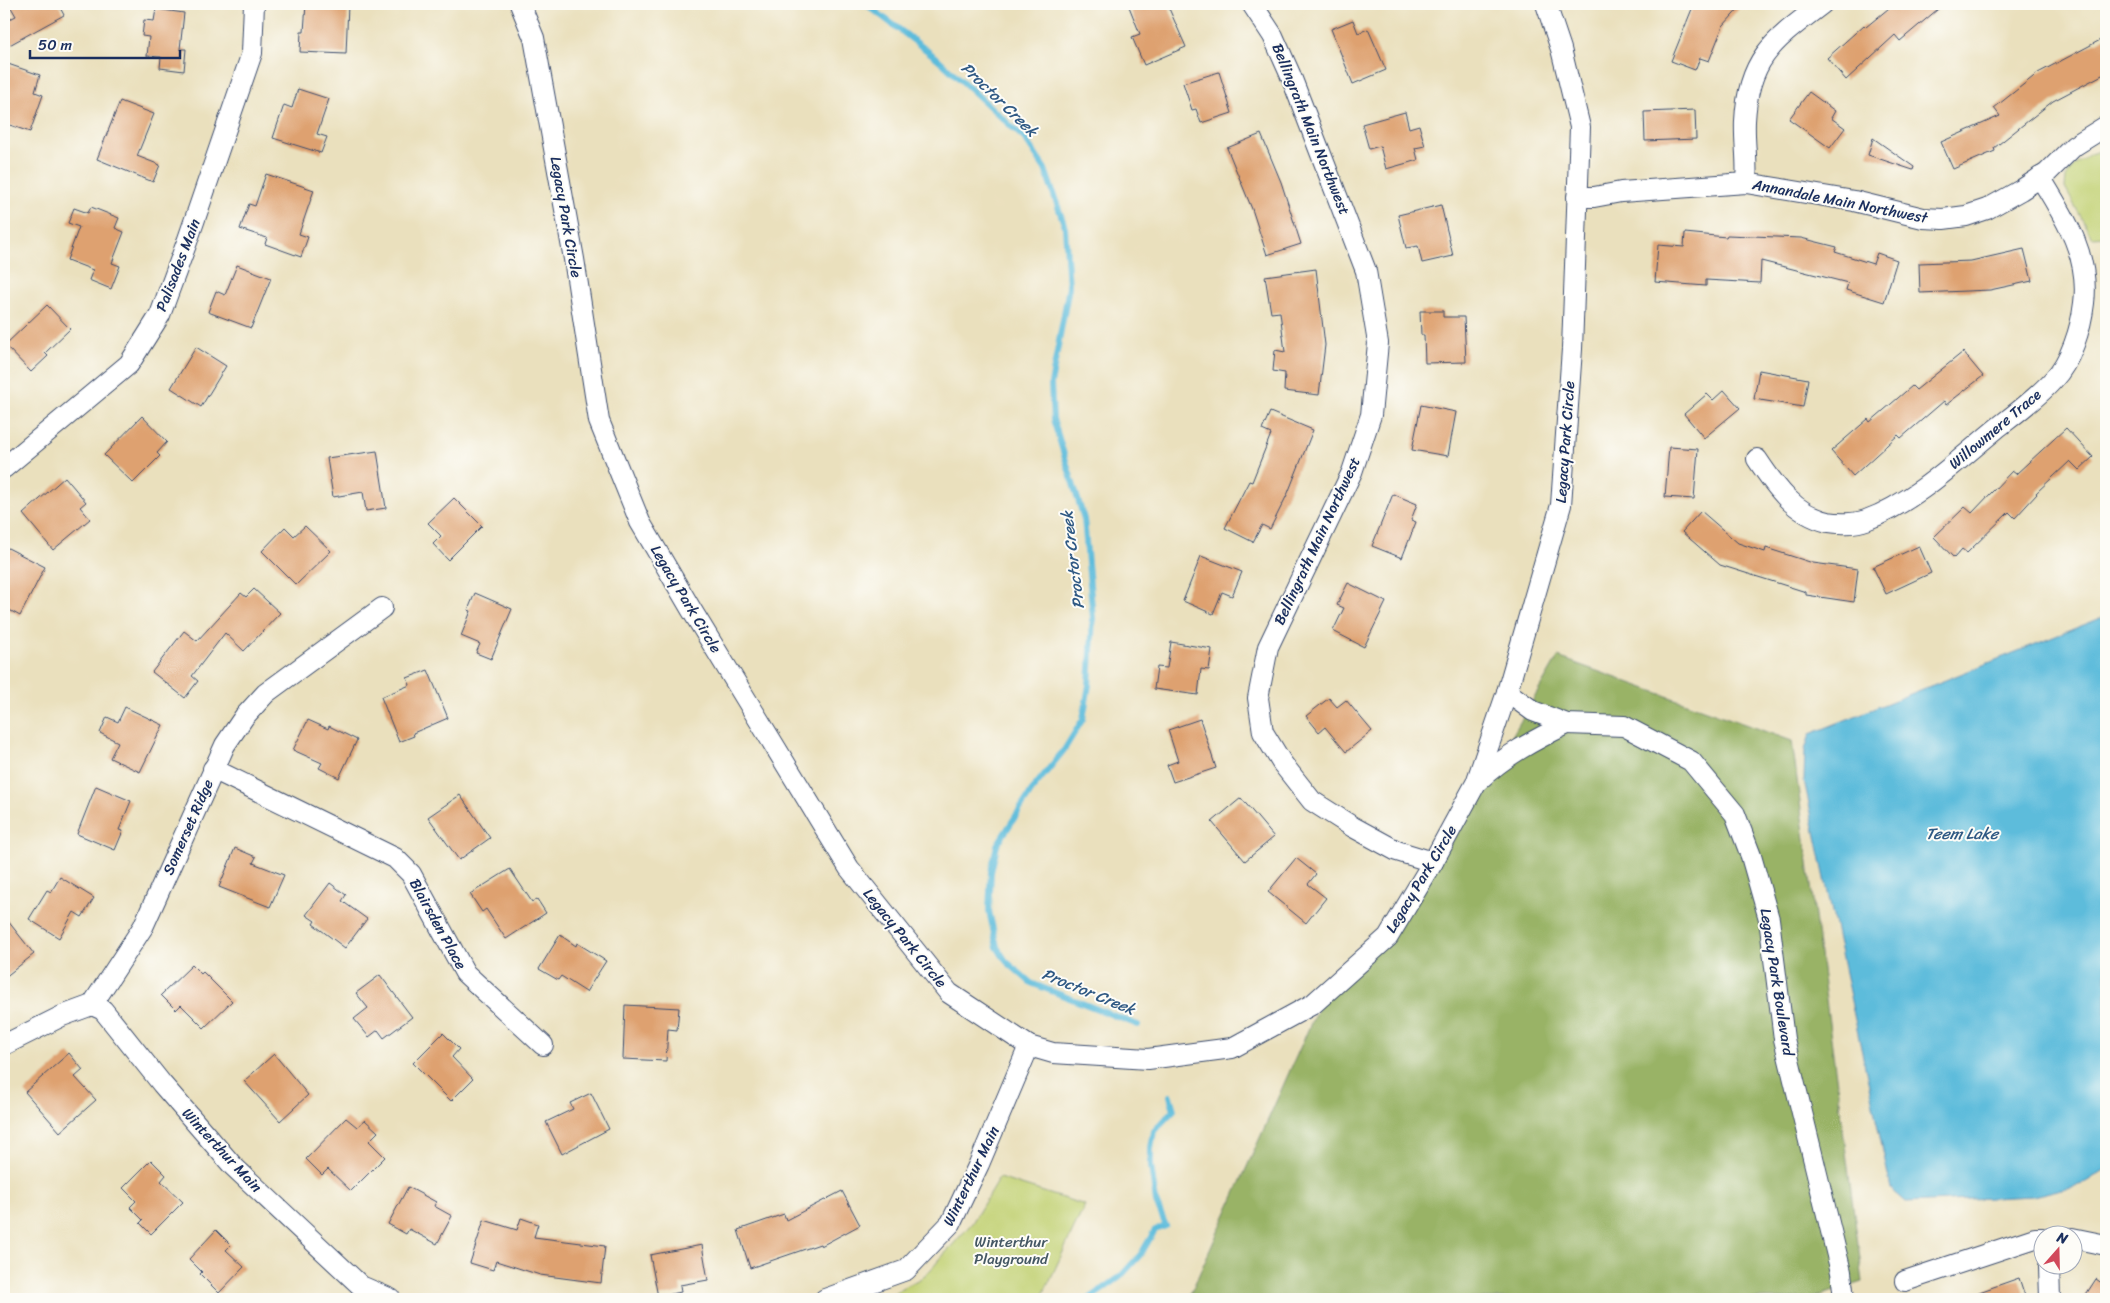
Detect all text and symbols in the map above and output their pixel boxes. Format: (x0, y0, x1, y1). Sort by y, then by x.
scale bar (30, 28, 180, 60)
text: 50 m (38, 32, 73, 58)
street label: Bellingrath Main Northwest (1265, 39, 1357, 219)
water label: Proctor Creek (954, 55, 1046, 145)
street label: Legacy Park Circle (543, 154, 589, 280)
street label: Annandale Main Northwest (1749, 171, 1931, 231)
street label: Palisades Main (148, 215, 208, 315)
street label: Legacy Park Circle (1548, 380, 1582, 504)
street label: Willowmere Trace (1943, 382, 2047, 476)
street label: Bellingrath Main Northwest (1267, 452, 1368, 629)
water label: Proctor Creek (1052, 508, 1093, 611)
street label: Legacy Park Circle (643, 540, 729, 658)
street label: Somerset Ridge (155, 775, 221, 879)
water label: Teem Lake (1926, 819, 2000, 848)
street label: Legacy Park Circle (1378, 820, 1464, 938)
street label: Blairsden Place (402, 874, 474, 975)
street label: Legacy Park Circle (856, 882, 954, 994)
street label: Legacy Park Boulevard (1753, 906, 1802, 1059)
water label: Proctor Creek (1038, 960, 1141, 1024)
street label: Winterthur Main (175, 1101, 269, 1199)
street label: Winterthur Main (935, 1121, 1007, 1231)
text: N (2053, 1225, 2071, 1252)
north arrow (2032, 1226, 2082, 1276)
park label: Winterthur Playground (974, 1229, 1049, 1272)

